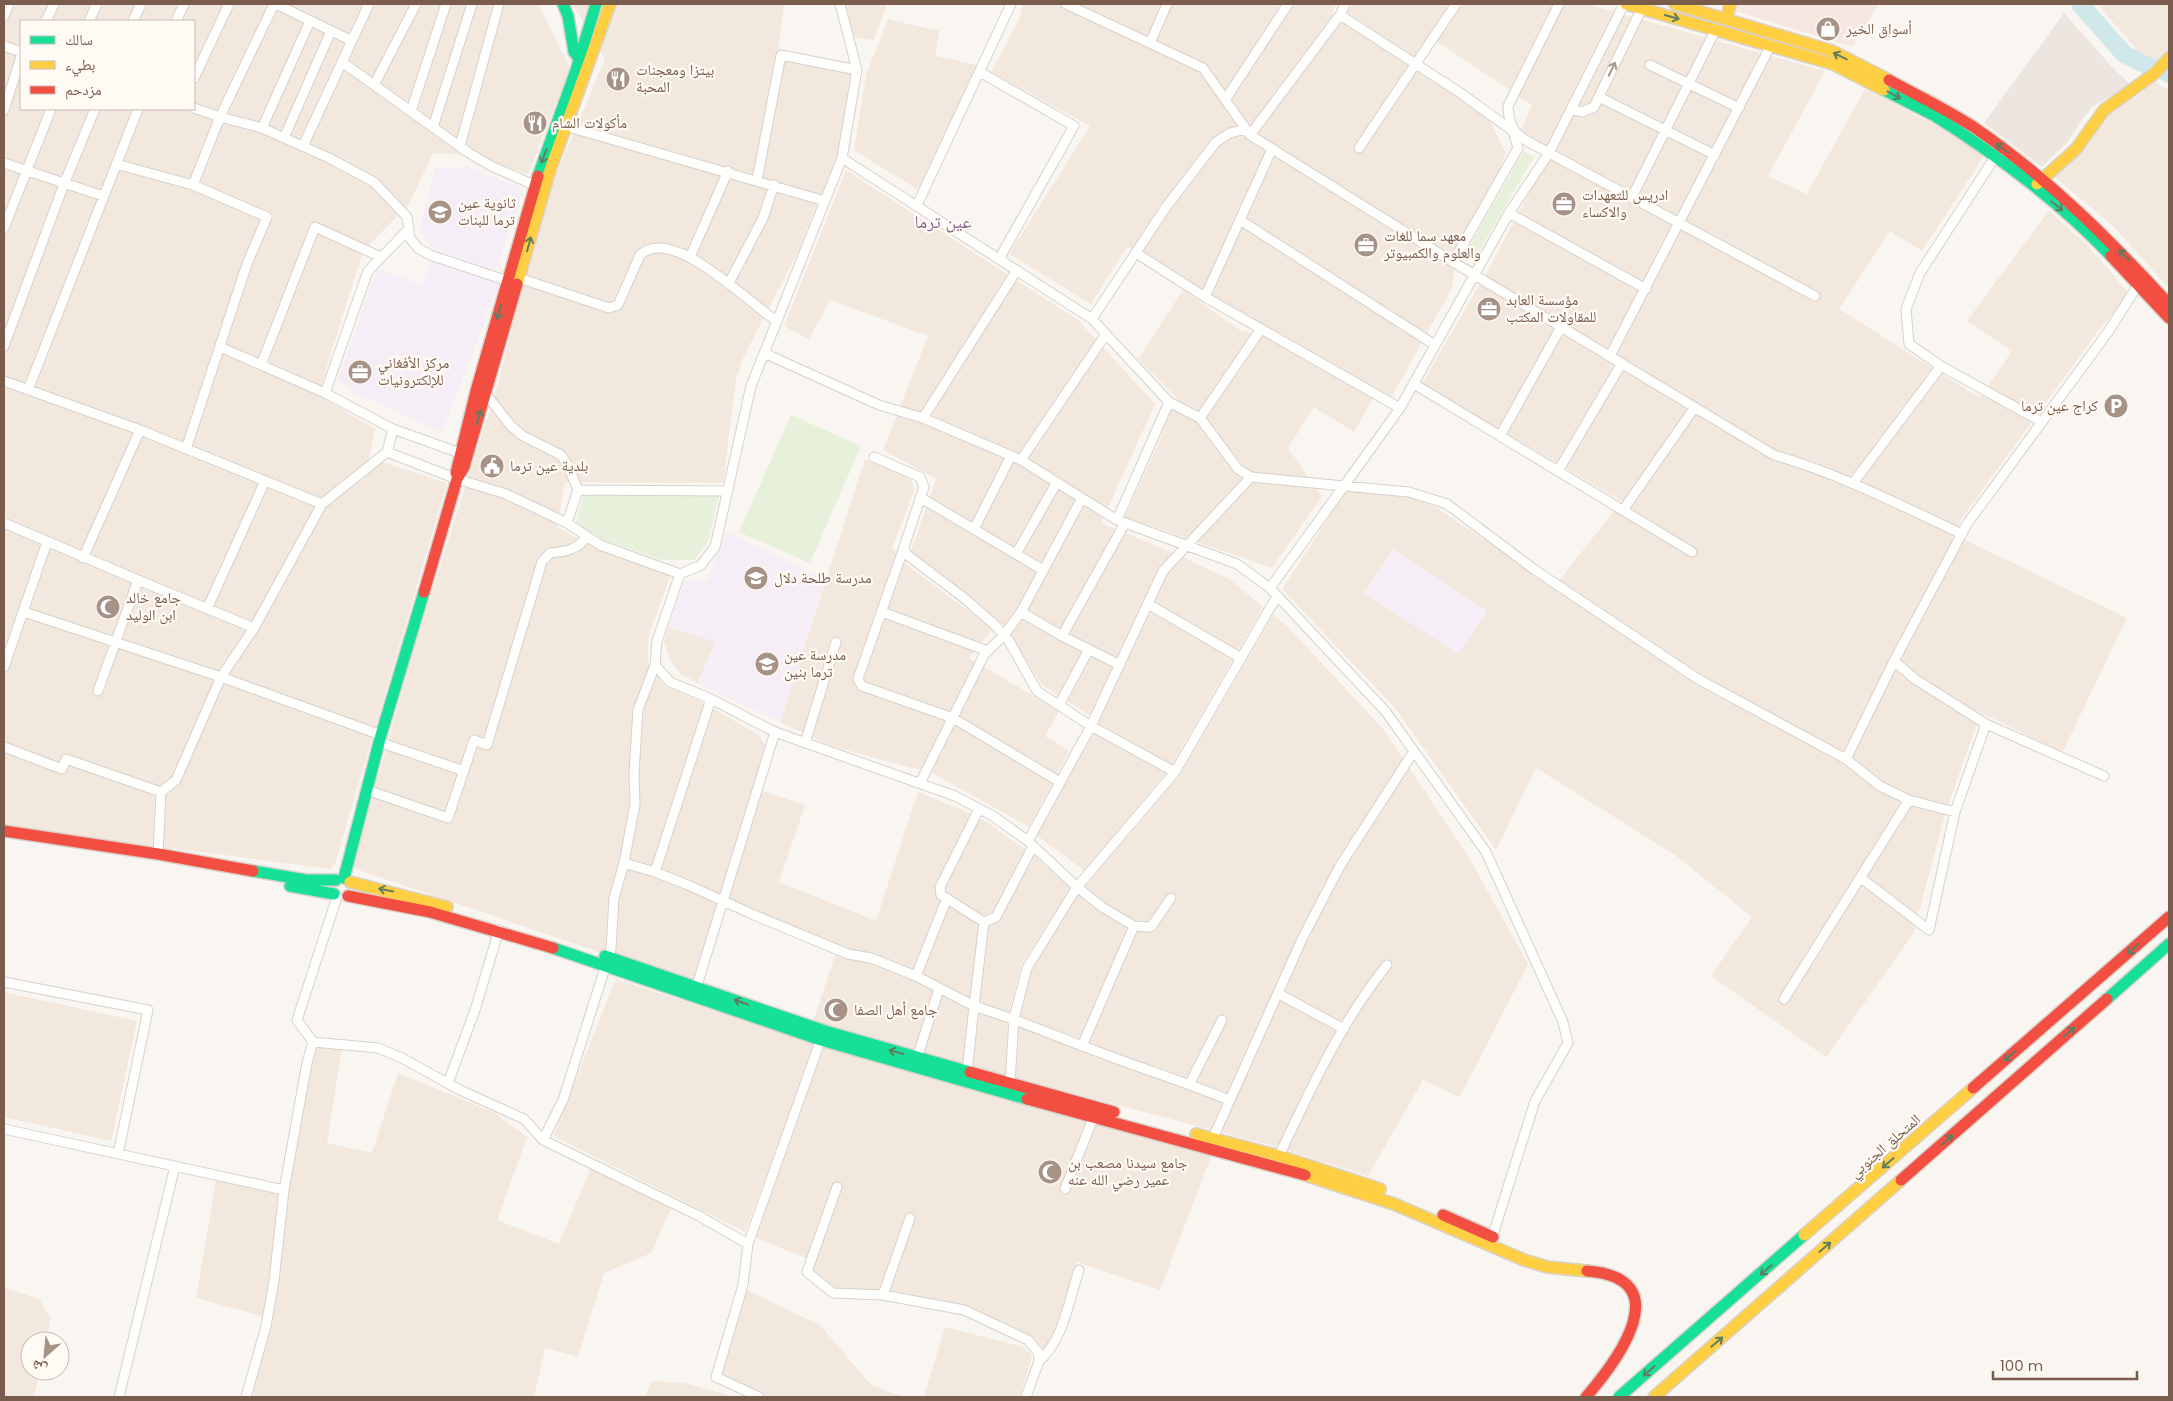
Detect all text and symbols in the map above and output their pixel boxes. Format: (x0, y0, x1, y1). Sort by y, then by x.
one-way arrow (1664, 13, 1680, 23)
shop icon: أسواق الخير (1815, 16, 1841, 42)
place label: أسواق الخير (1845, 18, 1912, 39)
legend (20, 20, 195, 110)
text: سالك (65, 29, 93, 50)
one-way arrow (1833, 50, 1848, 60)
text: بطيء (65, 54, 95, 77)
place label: بيتزا ومعجنات المحبة (636, 59, 714, 97)
one-way arrow (1607, 62, 1617, 77)
restaurant icon: بيتزا ومعجنات المحبة (605, 66, 631, 92)
text: مزدحم (65, 79, 102, 100)
one-way arrow (1886, 90, 1901, 100)
restaurant icon: مأكولات الشام (522, 110, 548, 136)
place label: مأكولات الشام (552, 112, 627, 133)
one-way arrow (1996, 143, 2009, 154)
one-way arrow (539, 148, 548, 164)
place label: ادريس للتعهدات والاكساء (1582, 184, 1668, 222)
office icon: ادريس للتعهدات والاكساء (1551, 191, 1577, 217)
place label: ثانوية عين ترما للبنات (458, 192, 516, 230)
school or university icon: ثانوية عين ترما للبنات (427, 199, 453, 225)
one-way arrow (2050, 200, 2063, 211)
district label: عين ترما (914, 209, 972, 234)
place label: معهد سما للغات والعلوم والكمبيوتر (1383, 225, 1481, 263)
office icon: معهد سما للغات والعلوم والكمبيوتر (1353, 232, 1379, 258)
one-way arrow (524, 237, 534, 253)
one-way arrow (2118, 249, 2130, 261)
place label: مؤسسة العابد للمقاولات المكتب (1506, 289, 1597, 327)
office icon: مؤسسة العابد للمقاولات المكتب (1476, 296, 1502, 322)
one-way arrow (493, 304, 503, 320)
place label: مركز الأفغاني للإلكترونيات (378, 352, 449, 390)
office icon: مركز الأفغاني للإلكترونيات (347, 359, 373, 385)
parking icon: كراج عين ترما (2103, 393, 2129, 419)
place label: كراج عين ترما (2021, 395, 2098, 416)
one-way arrow (475, 410, 485, 426)
public building icon: بلدية عين ترما (479, 453, 505, 479)
place label: بلدية عين ترما (510, 455, 588, 476)
school or university icon: مدرسة طلحة دلال (743, 565, 769, 591)
place label: مدرسة طلحة دلال (774, 567, 872, 588)
place label: جامع خالد ابن الوليد (126, 587, 181, 625)
mosque icon: جامع خالد ابن الوليد (95, 594, 121, 620)
place label: مدرسة عين ترما بنين (784, 644, 846, 682)
school or university icon: مدرسة عين ترما بنين (754, 651, 780, 677)
one-way arrow (378, 885, 394, 895)
one-way arrow (2126, 943, 2139, 955)
one-way arrow (734, 997, 749, 1006)
mosque icon: جامع أهل الصفا (823, 997, 849, 1023)
place label: جامع أهل الصفا (854, 999, 938, 1020)
one-way arrow (2063, 1027, 2076, 1038)
one-way arrow (888, 1046, 904, 1056)
one-way arrow (2004, 1050, 2017, 1062)
street label: المتحلق الجنوبي (1844, 1109, 1926, 1184)
one-way arrow (1941, 1134, 1954, 1145)
place label: جامع سيدنا مصعب بن عمير رضي الله عنه (1068, 1152, 1188, 1192)
one-way arrow (1882, 1157, 1895, 1168)
mosque icon: جامع سيدنا مصعب بن عمير رضي الله عنه (1037, 1159, 1063, 1185)
one-way arrow (1819, 1241, 1832, 1253)
one-way arrow (1759, 1264, 1772, 1276)
north arrow (20, 1331, 70, 1381)
one-way arrow (1710, 1336, 1723, 1348)
scale bar (1993, 1348, 2137, 1380)
text: ش (28, 1355, 50, 1380)
text: 100 m (2000, 1355, 2043, 1376)
one-way arrow (1643, 1365, 1656, 1376)

